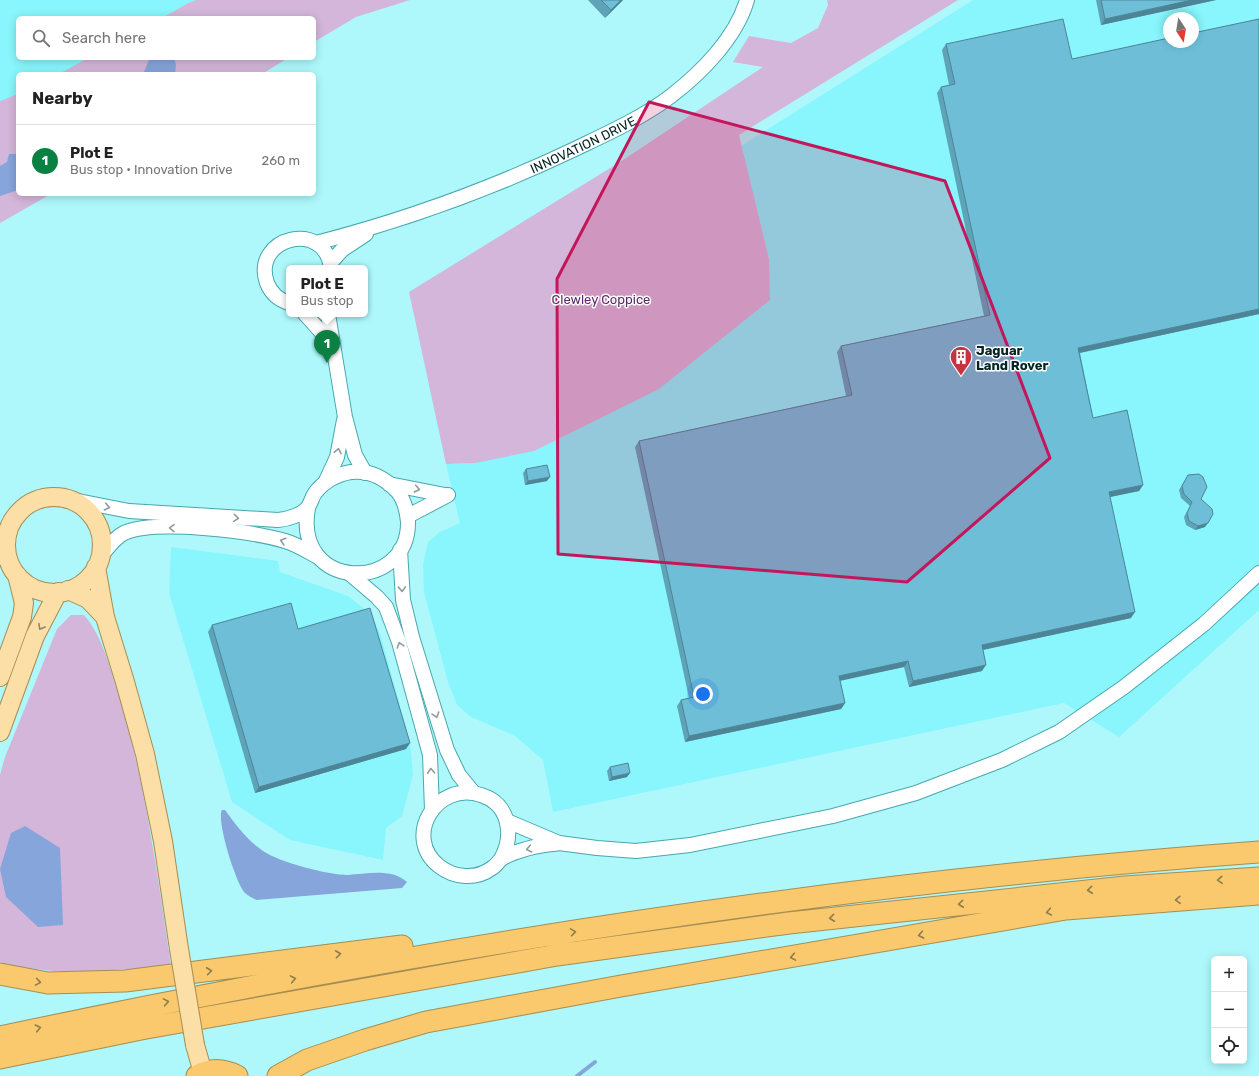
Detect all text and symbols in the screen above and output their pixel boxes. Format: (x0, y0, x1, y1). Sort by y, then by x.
north arrow (1163, 12, 1199, 48)
search box (16, 16, 316, 60)
icon: search (30, 27, 52, 49)
text: Search here (62, 29, 146, 47)
text: Nearby (32, 88, 93, 108)
street label: INNOVATION DRIVE (528, 113, 639, 176)
text: Plot E (70, 144, 113, 162)
text: 1 (42, 153, 48, 168)
text: 260 m (262, 153, 300, 168)
text: Bus stop · Innovation Drive (70, 162, 233, 177)
popup (286, 265, 368, 317)
text: Plot E (300, 275, 344, 293)
park label: Clewley Coppice (552, 292, 650, 307)
text: Bus stop (300, 293, 354, 308)
pin: 1 (314, 330, 340, 363)
place label: Jaguar Land Rover (976, 343, 1049, 373)
building icon: Jaguar Land Rover (948, 344, 974, 377)
one-way arrow (334, 448, 342, 454)
one-way arrow (414, 484, 420, 493)
one-way arrow (103, 502, 110, 510)
one-way arrow (233, 513, 239, 522)
one-way arrow (169, 524, 175, 532)
one-way arrow (280, 537, 287, 546)
one-way arrow (398, 586, 407, 592)
one-way arrow (38, 622, 45, 630)
one-way arrow (396, 641, 405, 648)
your location (693, 684, 713, 704)
one-way arrow (431, 711, 440, 718)
one-way arrow (427, 768, 435, 774)
one-way arrow (526, 844, 532, 852)
one-way arrow (1217, 876, 1223, 885)
one-way arrow (1087, 886, 1094, 895)
one-way arrow (1175, 895, 1181, 904)
one-way arrow (958, 899, 964, 908)
one-way arrow (1046, 907, 1052, 915)
one-way arrow (829, 913, 835, 922)
one-way arrow (570, 928, 577, 937)
one-way arrow (918, 930, 924, 938)
one-way arrow (335, 950, 341, 959)
one-way arrow (790, 952, 796, 961)
map controls (1211, 956, 1247, 1064)
button: + (1211, 956, 1247, 992)
one-way arrow (206, 967, 212, 976)
one-way arrow (290, 975, 297, 984)
one-way arrow (35, 977, 41, 985)
button: − (1211, 992, 1247, 1028)
one-way arrow (162, 999, 169, 1007)
one-way arrow (35, 1025, 41, 1033)
button: locate (1211, 1028, 1247, 1064)

